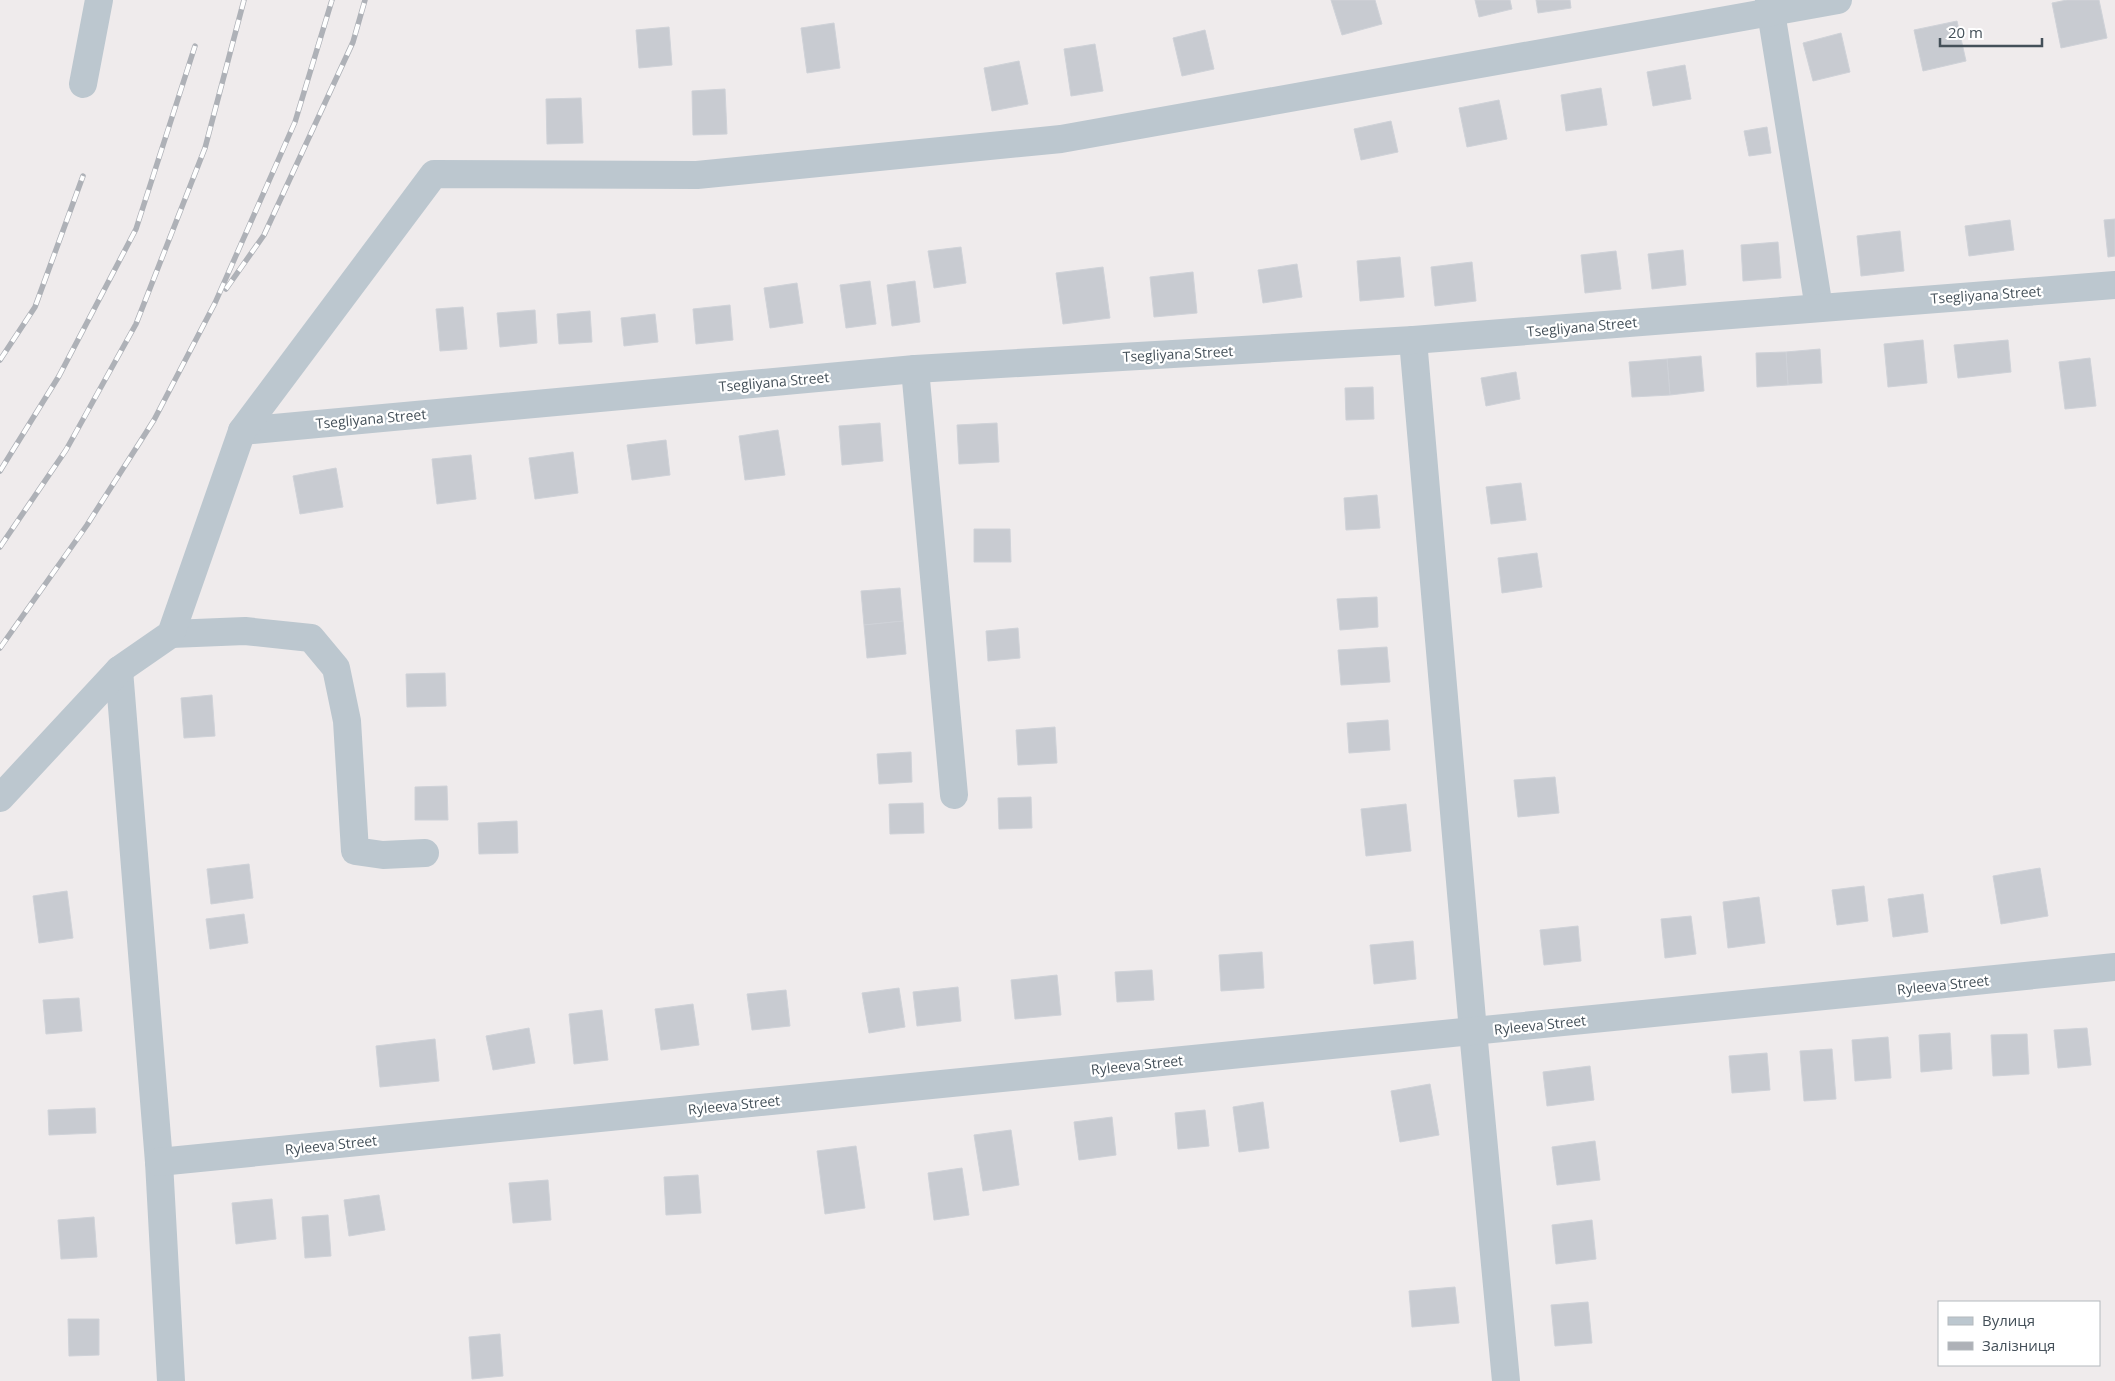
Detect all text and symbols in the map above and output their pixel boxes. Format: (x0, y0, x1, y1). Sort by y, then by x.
scale bar (1940, 15, 2042, 47)
text: 20 m (1948, 22, 1983, 42)
street label: Tsegliyana Street (1930, 281, 2042, 308)
street label: Tsegliyana Street (1526, 312, 1638, 341)
street label: Tsegliyana Street (1122, 341, 1234, 366)
street label: Tsegliyana Street (718, 367, 830, 396)
street label: Tsegliyana Street (315, 404, 427, 433)
street label: Ryleeva Street (1896, 970, 1990, 999)
street label: Ryleeva Street (1493, 1010, 1587, 1039)
street label: Ryleeva Street (1090, 1050, 1184, 1079)
street label: Ryleeva Street (687, 1090, 781, 1119)
street label: Ryleeva Street (284, 1130, 378, 1159)
legend (1938, 1301, 2100, 1366)
text: Вулиця (1982, 1310, 2035, 1330)
text: Залізниця (1982, 1335, 2055, 1355)

